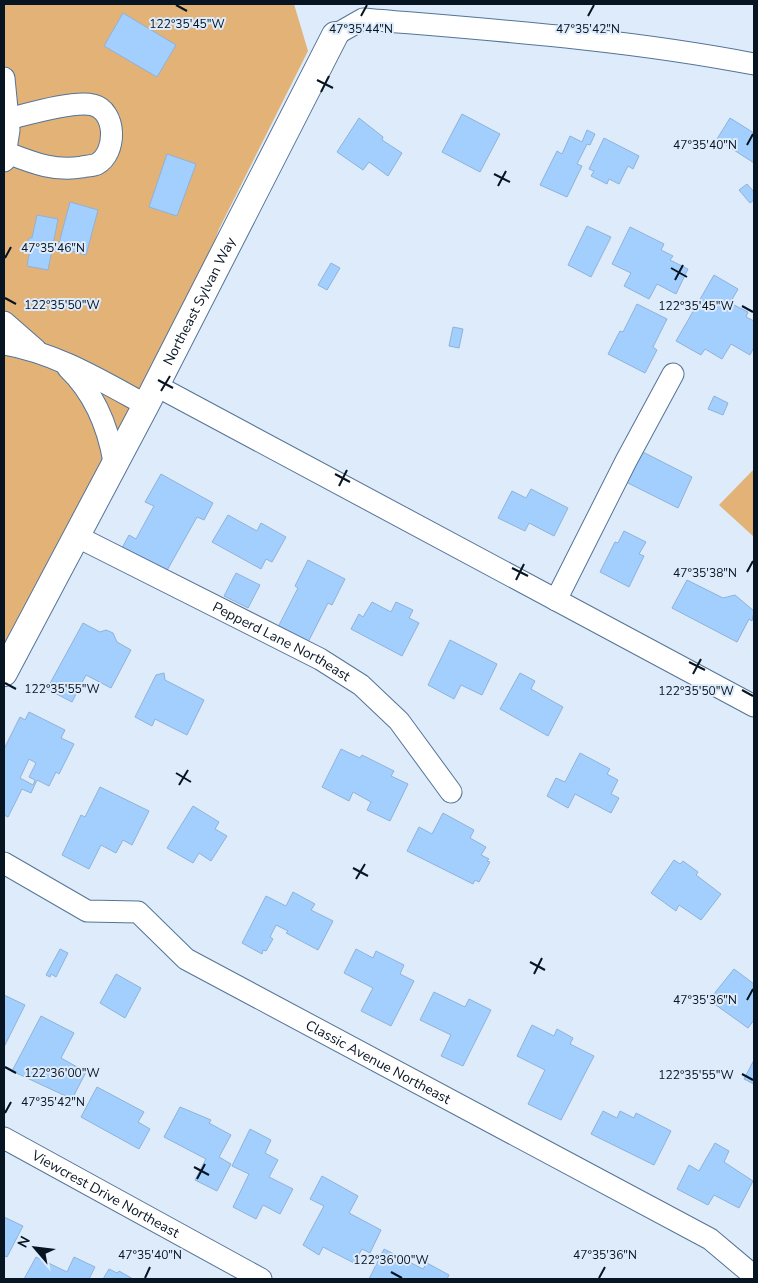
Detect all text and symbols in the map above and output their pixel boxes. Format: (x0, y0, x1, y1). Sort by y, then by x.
text: 122°35'45"W (149, 16, 225, 32)
text: 47°35'44"N (329, 21, 393, 37)
text: 47°35'42"N (556, 21, 620, 37)
text: 47°35'40"N (673, 137, 737, 153)
street label: Northeast Sylvan Way (159, 233, 241, 369)
text: 47°35'46"N (21, 240, 85, 256)
text: 122°35'50"W (24, 297, 100, 313)
text: 122°35'45"W (658, 298, 734, 314)
text: 47°35'38"N (673, 565, 737, 581)
street label: Pepperd Lane Northeast (209, 597, 354, 686)
text: 122°35'55"W (24, 681, 100, 697)
text: 122°35'50"W (658, 683, 734, 699)
text: 47°35'36"N (673, 992, 737, 1008)
street label: Classic Avenue Northeast (302, 1016, 454, 1109)
text: 122°36'00"W (24, 1065, 100, 1081)
text: 122°35'55"W (658, 1067, 734, 1083)
text: 47°35'42"N (21, 1094, 85, 1110)
street label: Viewcrest Drive Northeast (27, 1146, 183, 1242)
north arrow (10, 1223, 60, 1273)
text: N (13, 1233, 35, 1251)
text: 47°35'40"N (118, 1247, 182, 1263)
text: 47°35'36"N (573, 1247, 637, 1263)
text: 122°36'00"W (353, 1252, 429, 1268)

